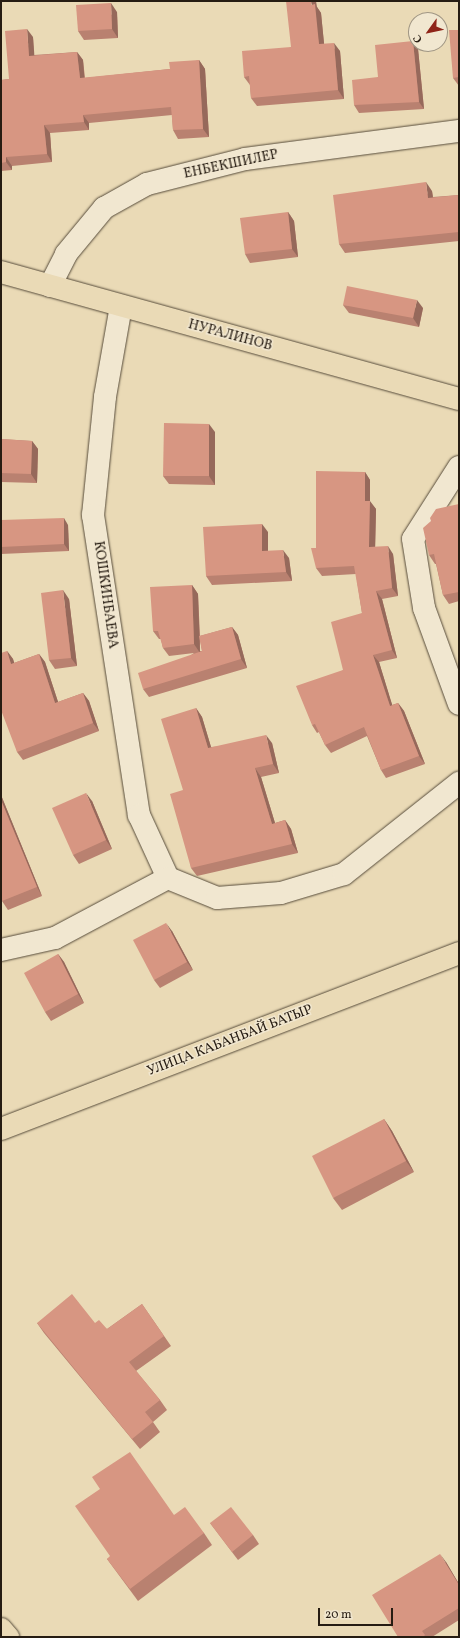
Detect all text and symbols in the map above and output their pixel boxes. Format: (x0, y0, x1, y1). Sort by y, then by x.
north arrow (408, 12, 448, 52)
text: С (410, 31, 427, 45)
street label: ЕНБЕКШИЛЕР (182, 147, 280, 183)
street label: НУРАЛИНОВ (186, 317, 274, 355)
street label: КОШКИНБАЕВА (89, 540, 121, 650)
street label: УЛИЦА КАБАНБАЙ БАТЫР (145, 1002, 315, 1080)
scale bar (320, 1600, 395, 1626)
text: 20 m (325, 1607, 352, 1623)

